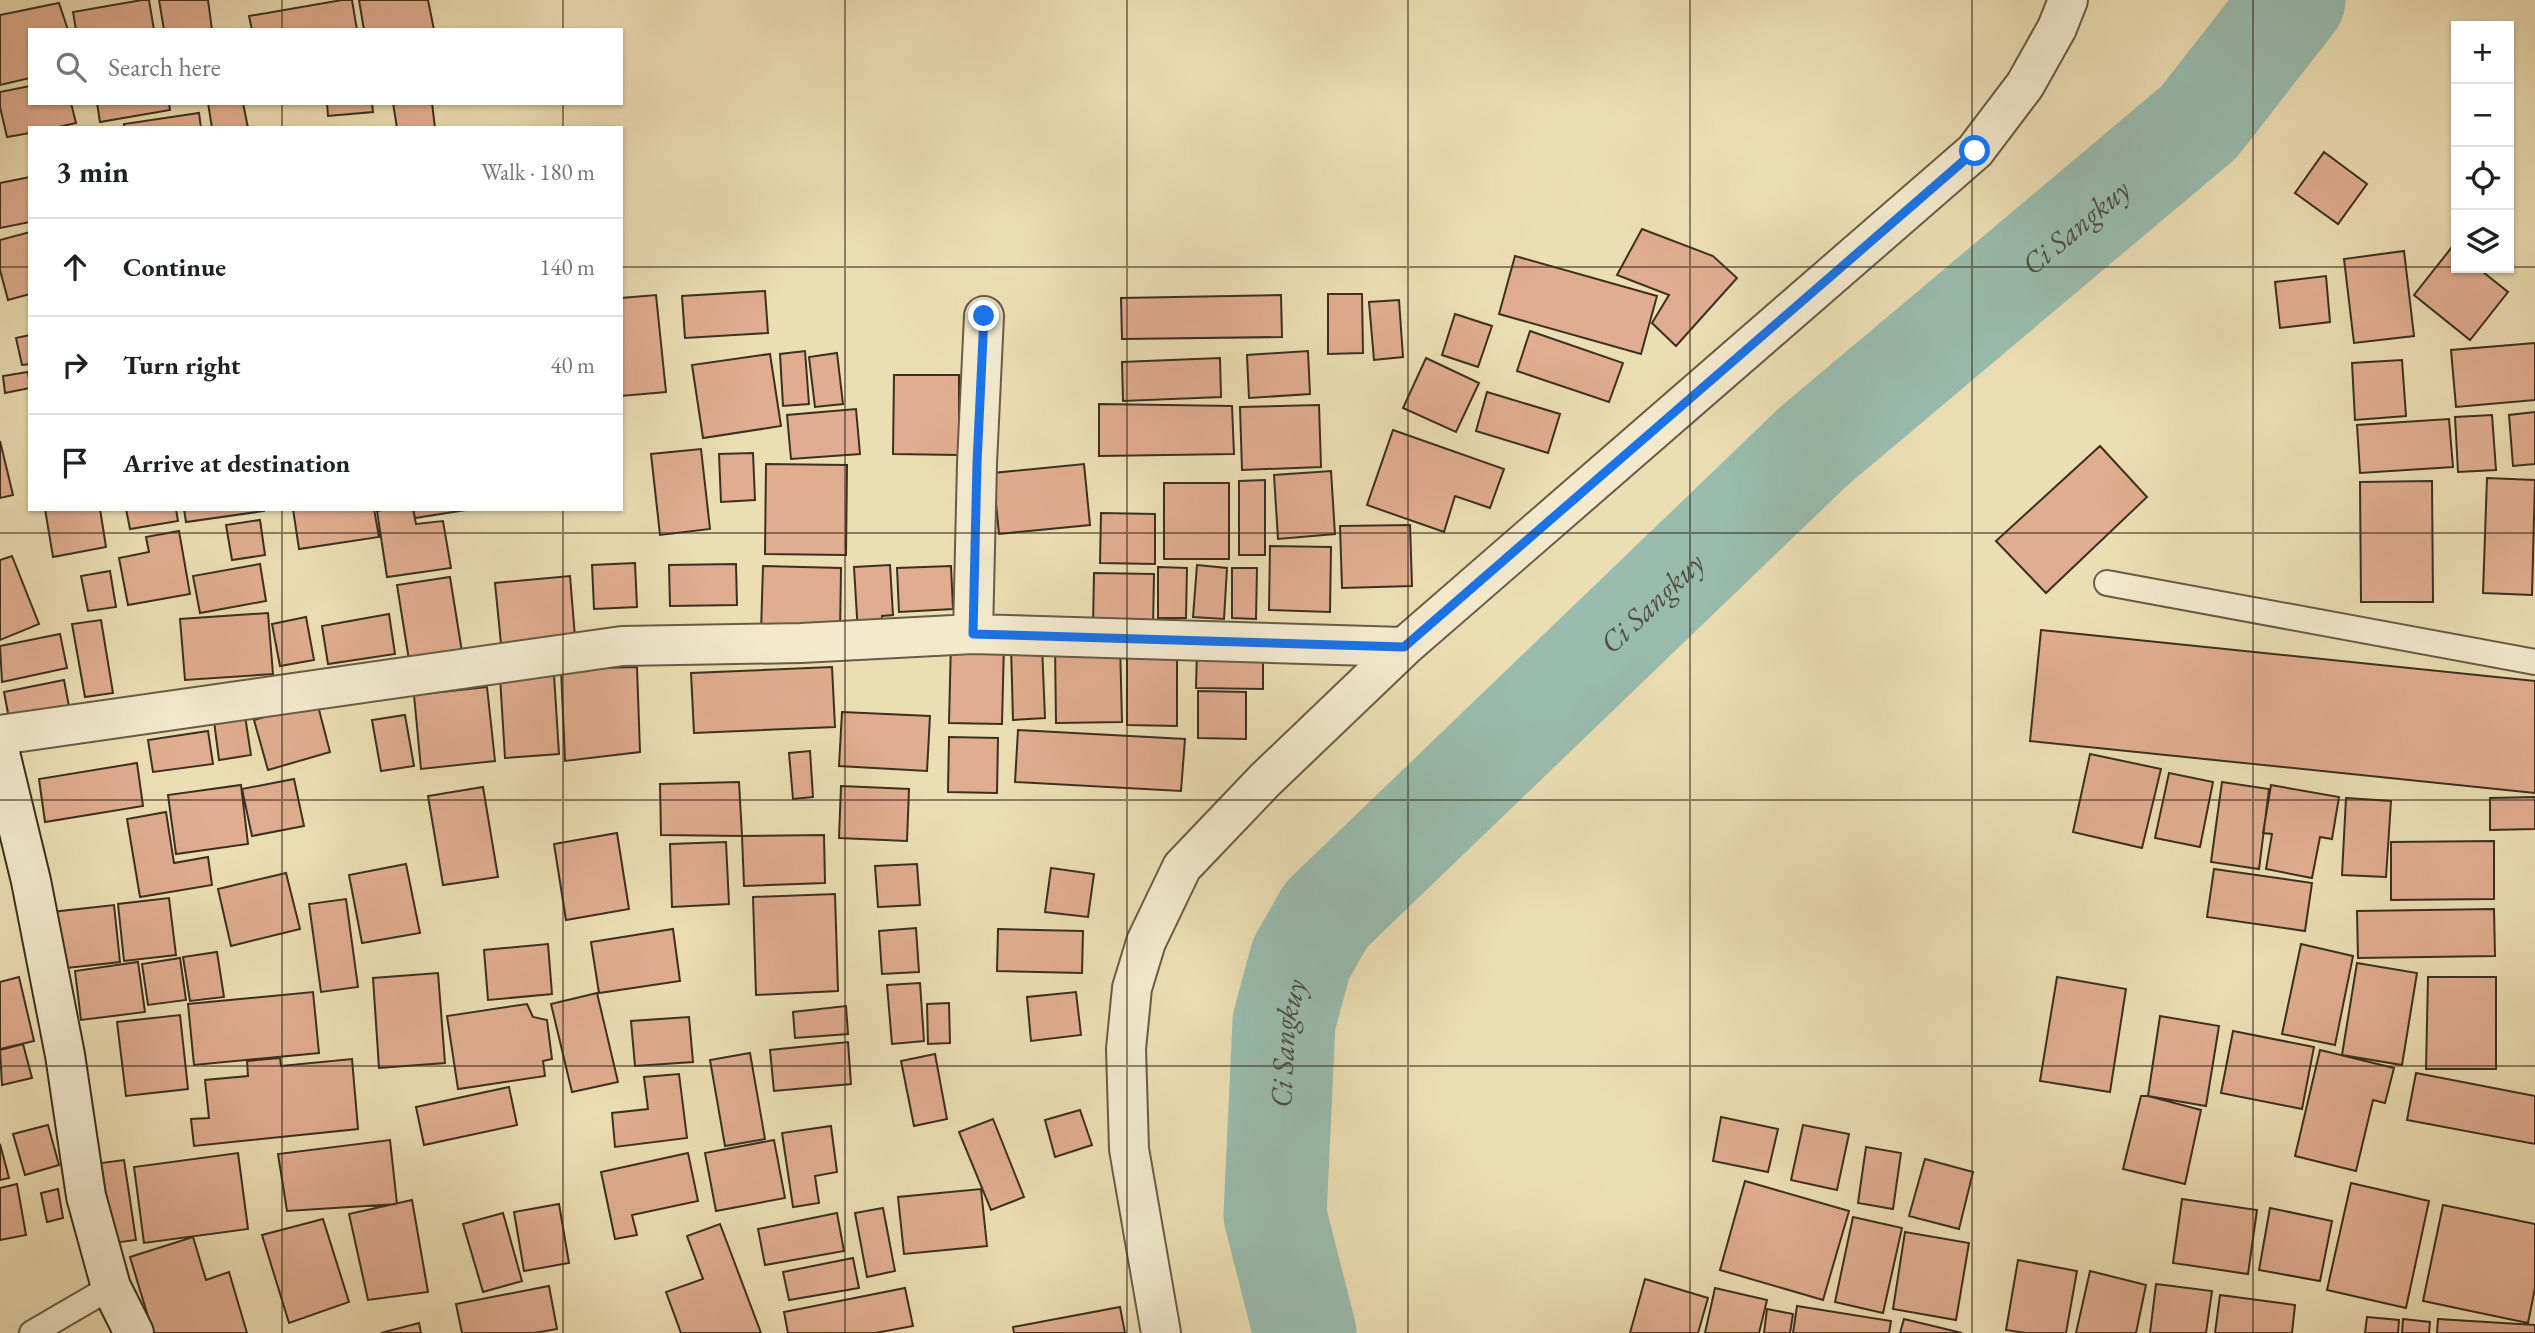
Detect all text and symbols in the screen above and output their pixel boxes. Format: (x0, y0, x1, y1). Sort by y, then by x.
map controls (2451, 21, 2514, 273)
button: + (2451, 21, 2514, 84)
search box (28, 28, 623, 105)
icon: search (52, 48, 90, 86)
text: Search here (108, 50, 221, 84)
button: − (2451, 84, 2514, 147)
route start (1959, 135, 1990, 166)
button: locate (2451, 147, 2514, 210)
text: 3 min (56, 152, 129, 191)
text: Walk · 180 m (481, 157, 595, 187)
water label: Ci Sangkuy (2013, 170, 2137, 283)
button: layers (2451, 210, 2514, 273)
icon: ahead (56, 248, 94, 286)
text: Continue (123, 250, 226, 284)
text: 140 m (539, 252, 595, 282)
route end (968, 300, 999, 331)
icon: right (56, 346, 94, 384)
text: Turn right (123, 348, 241, 382)
text: 40 m (550, 350, 595, 380)
icon: arrive (56, 444, 94, 482)
text: Arrive at destination (123, 446, 350, 480)
water label: Ci Sangkuy (1591, 543, 1712, 661)
water label: Ci Sangkuy (1261, 975, 1314, 1109)

